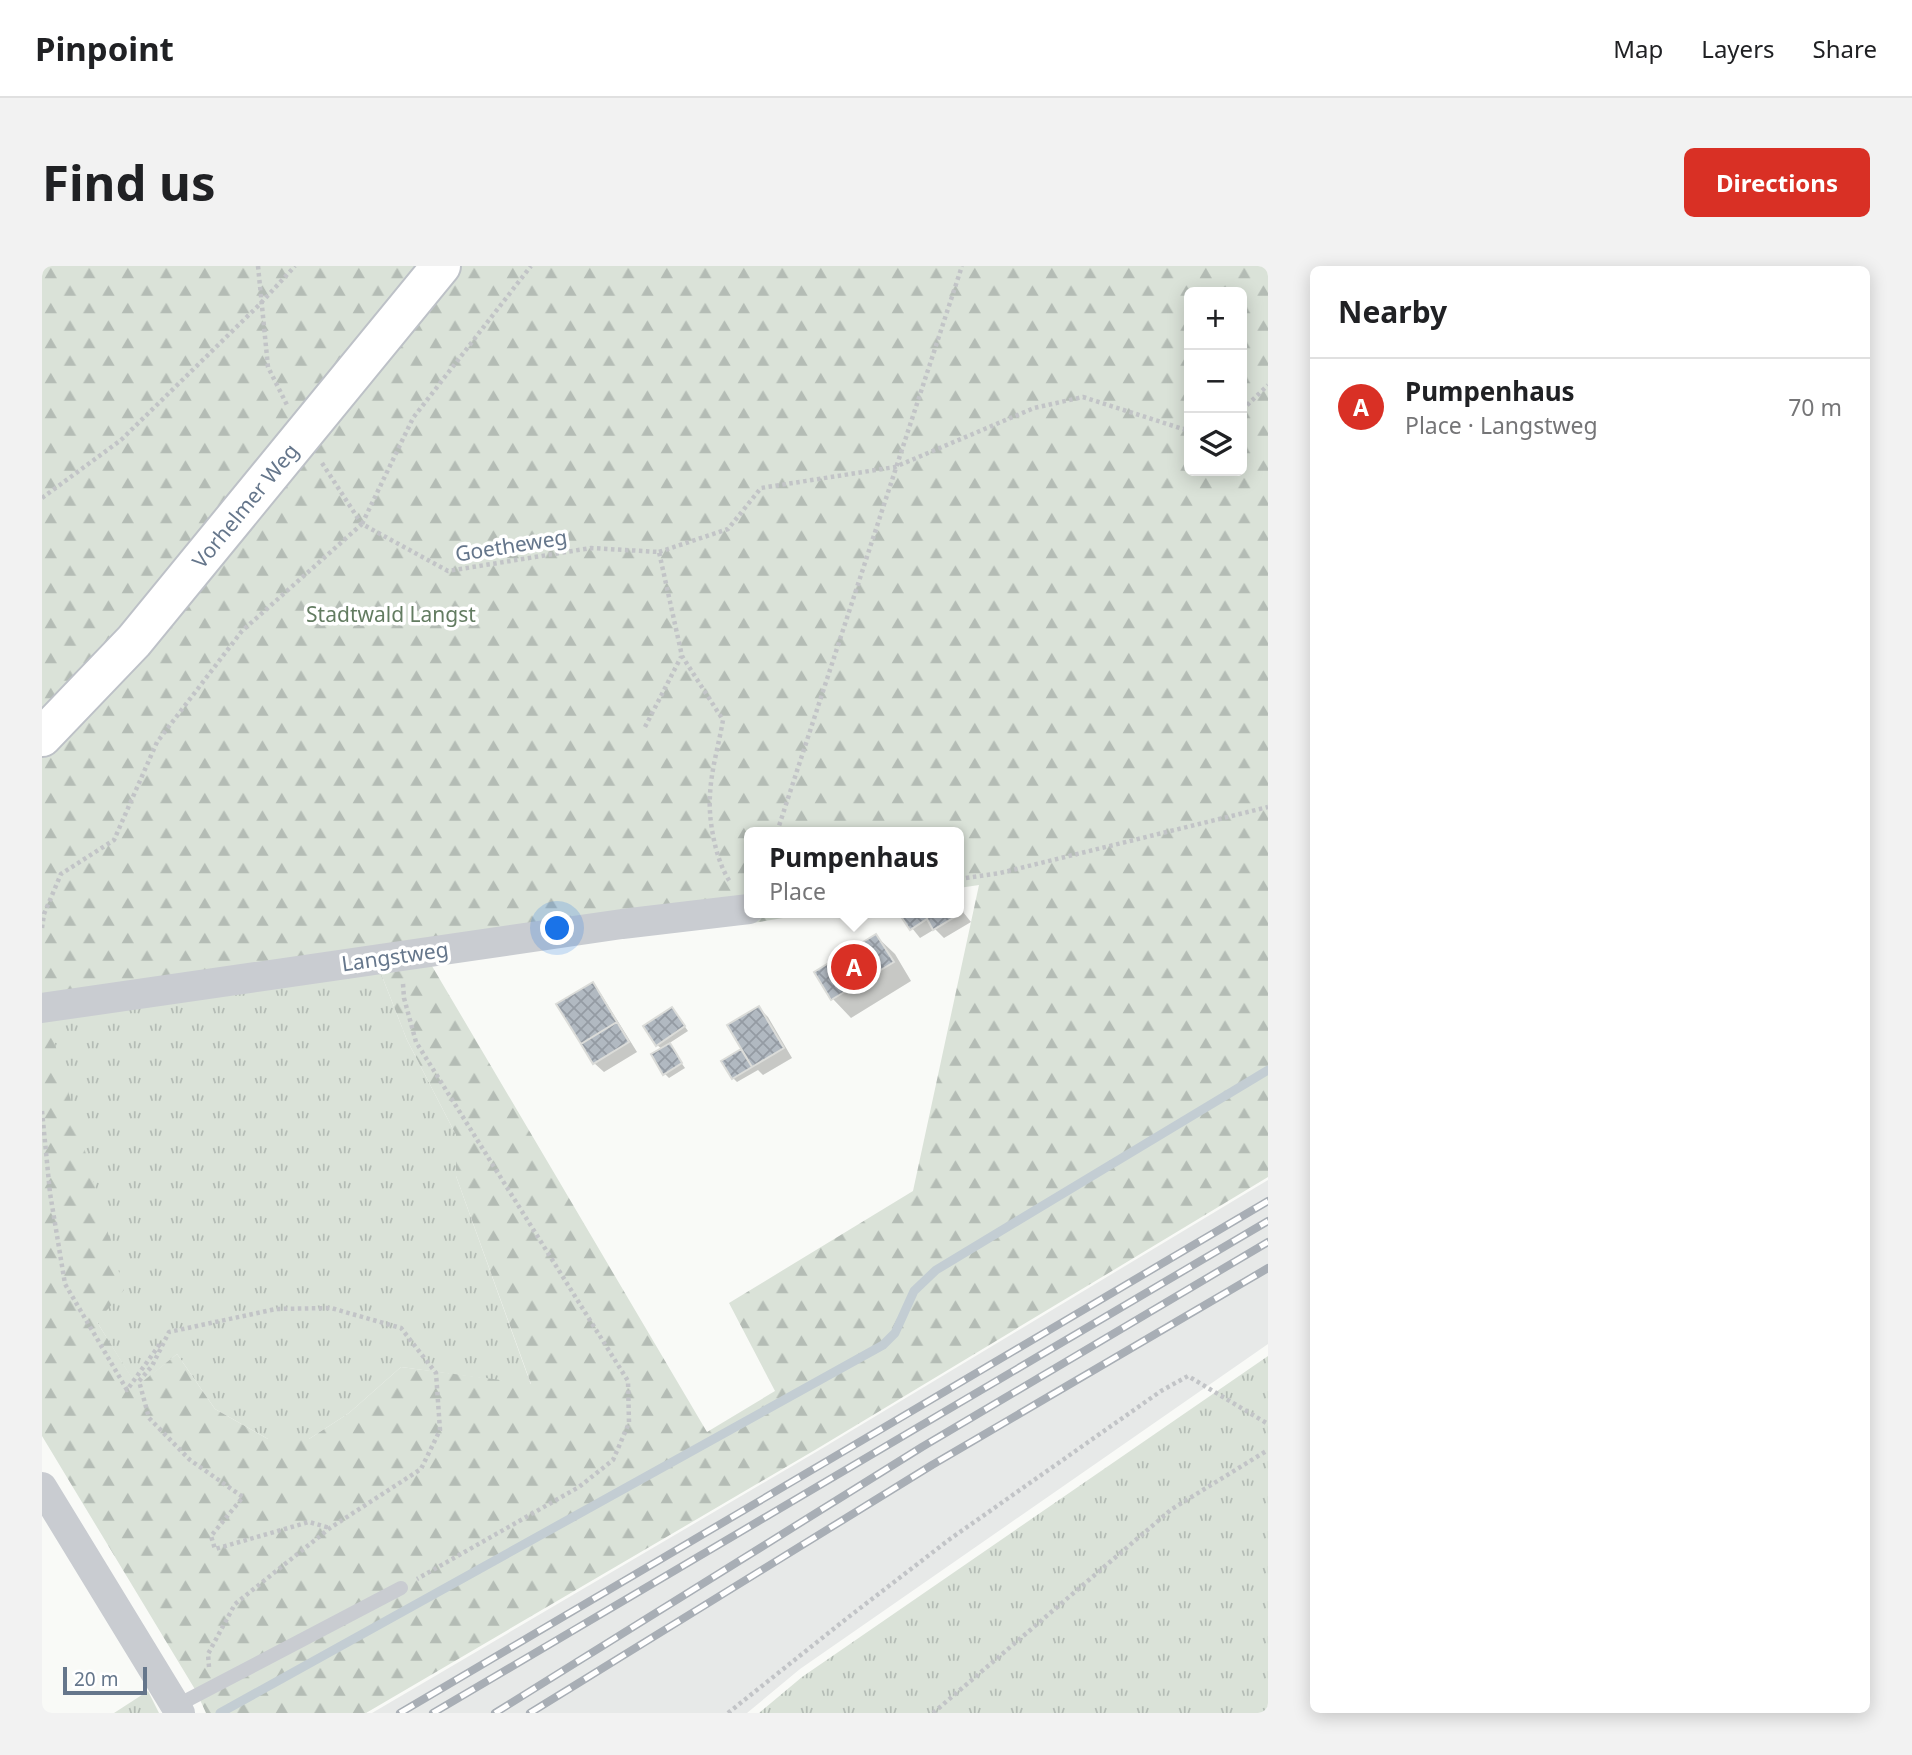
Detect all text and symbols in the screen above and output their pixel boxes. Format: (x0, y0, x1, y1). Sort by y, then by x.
text: Pinpoint (35, 26, 174, 71)
text: Map (1613, 32, 1663, 65)
text: Layers (1701, 32, 1775, 65)
text: Share (1813, 32, 1877, 65)
button: Directions (1684, 148, 1870, 217)
text: Find us (42, 149, 216, 215)
map controls (1184, 287, 1247, 476)
button: + (1184, 287, 1247, 350)
text: Nearby (1338, 291, 1447, 332)
button: − (1184, 350, 1247, 413)
text: Pumpenhaus (1405, 373, 1575, 409)
text: A (1353, 391, 1369, 423)
text: 70 m (1788, 391, 1842, 423)
text: Place · Langstweg (1405, 409, 1598, 441)
button: layers (1184, 413, 1247, 476)
street label: Vorhelmer Weg (185, 437, 304, 574)
street label: Goetheweg (453, 522, 569, 568)
park label: Stadtwald Langst (306, 600, 476, 628)
popup (744, 827, 964, 918)
text: Pumpenhaus (769, 839, 939, 875)
text: Place (769, 875, 826, 907)
your location (540, 911, 574, 945)
street label: Langstweg (340, 935, 450, 977)
pin: A (831, 941, 877, 993)
scale bar (63, 1664, 147, 1696)
text: 20 m (74, 1666, 118, 1692)

